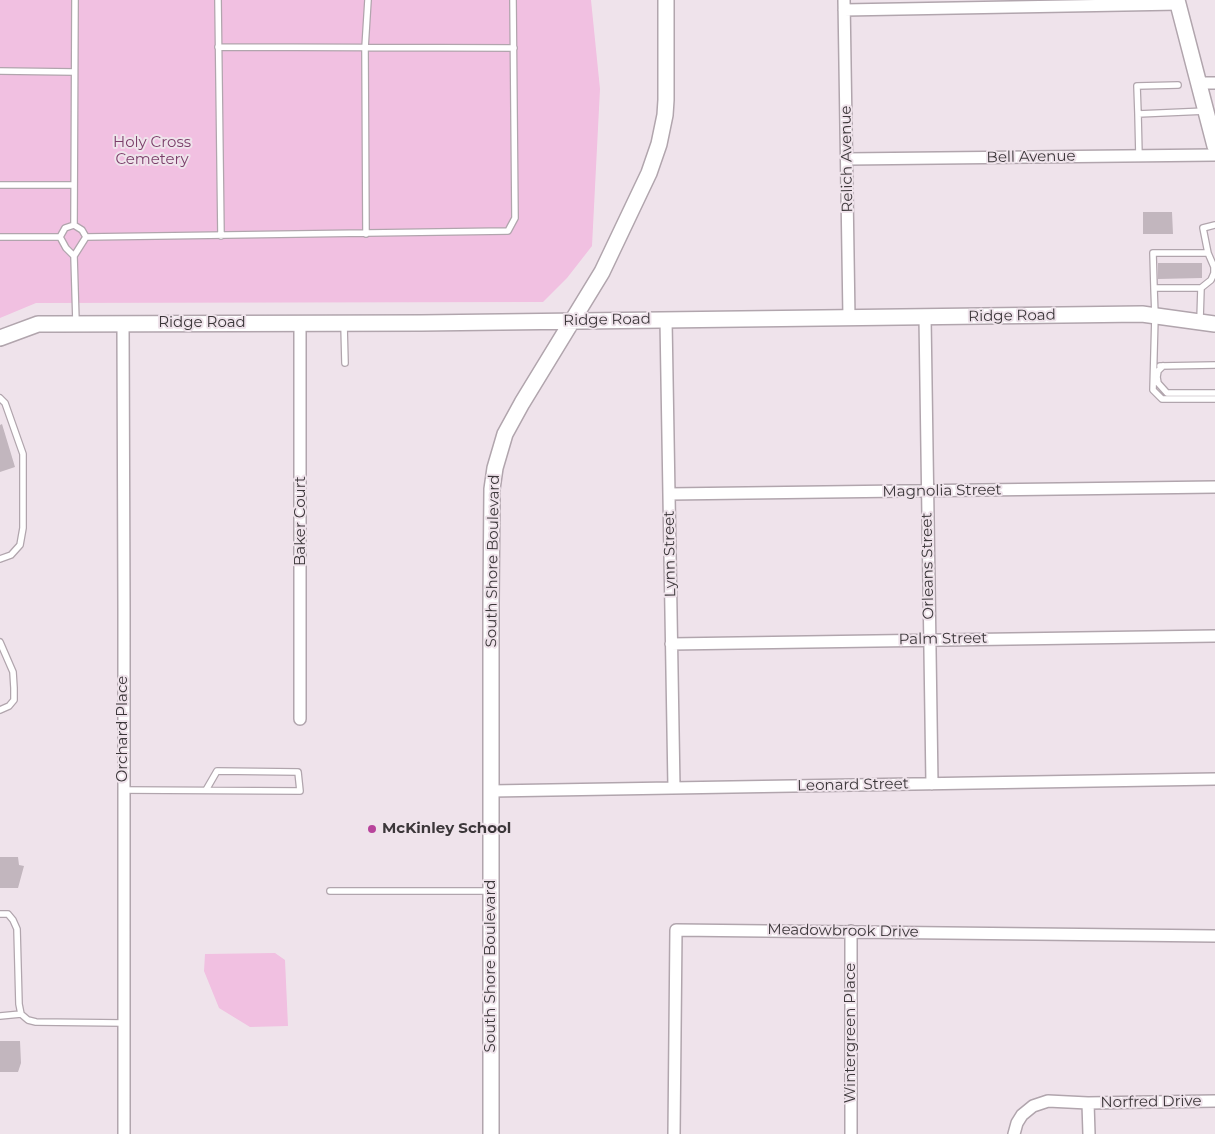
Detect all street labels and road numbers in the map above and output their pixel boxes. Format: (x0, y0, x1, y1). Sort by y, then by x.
street label: Relich Avenue (837, 105, 857, 213)
street label: Bell Avenue (986, 147, 1076, 167)
street label: Ridge Road (968, 306, 1056, 326)
street label: Ridge Road (563, 310, 651, 330)
street label: Ridge Road (158, 314, 246, 332)
street label: South Shore Boulevard (482, 474, 504, 648)
street label: Baker Court (292, 476, 310, 566)
street label: Magnolia Street (882, 481, 1002, 501)
street label: Lynn Street (660, 511, 680, 597)
street label: Orleans Street (918, 512, 938, 620)
street label: Palm Street (899, 629, 987, 649)
street label: Orchard Place (114, 676, 132, 782)
street label: Leonard Street (797, 775, 909, 795)
street label: South Shore Boulevard (482, 880, 500, 1052)
street label: Meadowbrook Drive (767, 921, 919, 941)
street label: Wintergreen Place (842, 963, 860, 1103)
street label: Norfred Drive (1100, 1092, 1202, 1112)

